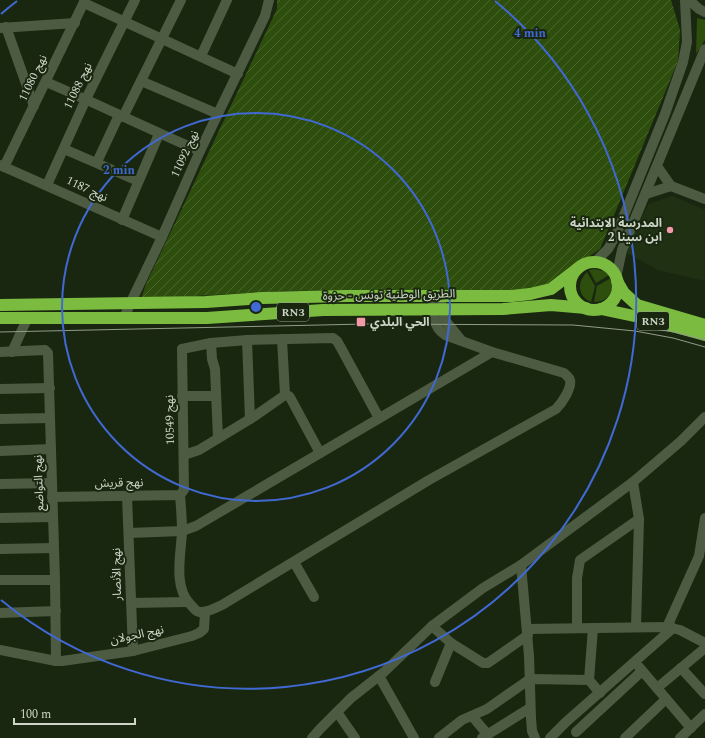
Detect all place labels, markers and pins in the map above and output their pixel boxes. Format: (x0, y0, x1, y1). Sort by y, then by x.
place label: المدرسة الابتدائية ابن سينا 2 (570, 214, 662, 247)
marker: المدرسة الابتدائية ابن سينا 2 (665, 225, 675, 235)
centre of rings (249, 300, 263, 314)
place label: الحي البلدي (370, 313, 430, 332)
marker: الحي البلدي (355, 316, 367, 328)

